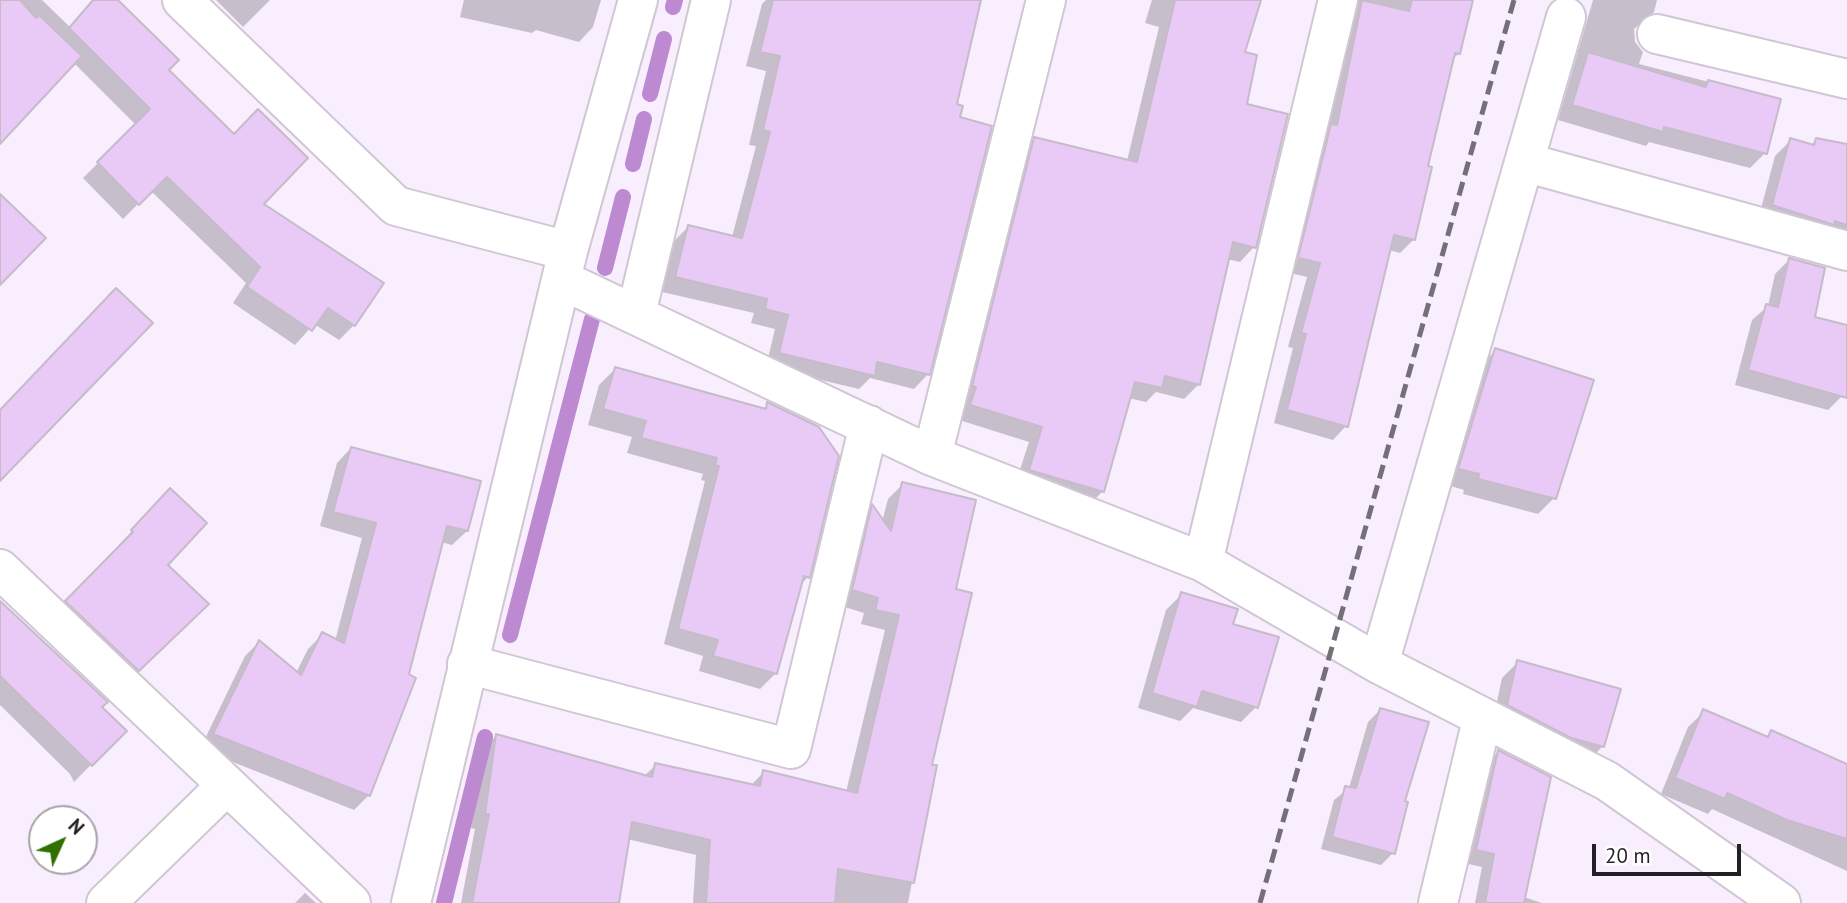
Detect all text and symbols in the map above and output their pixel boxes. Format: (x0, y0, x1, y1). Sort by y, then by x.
north arrow (28, 805, 98, 875)
text: N (64, 814, 89, 839)
scale bar (1595, 830, 1744, 874)
text: 20 m (1605, 842, 1651, 869)

